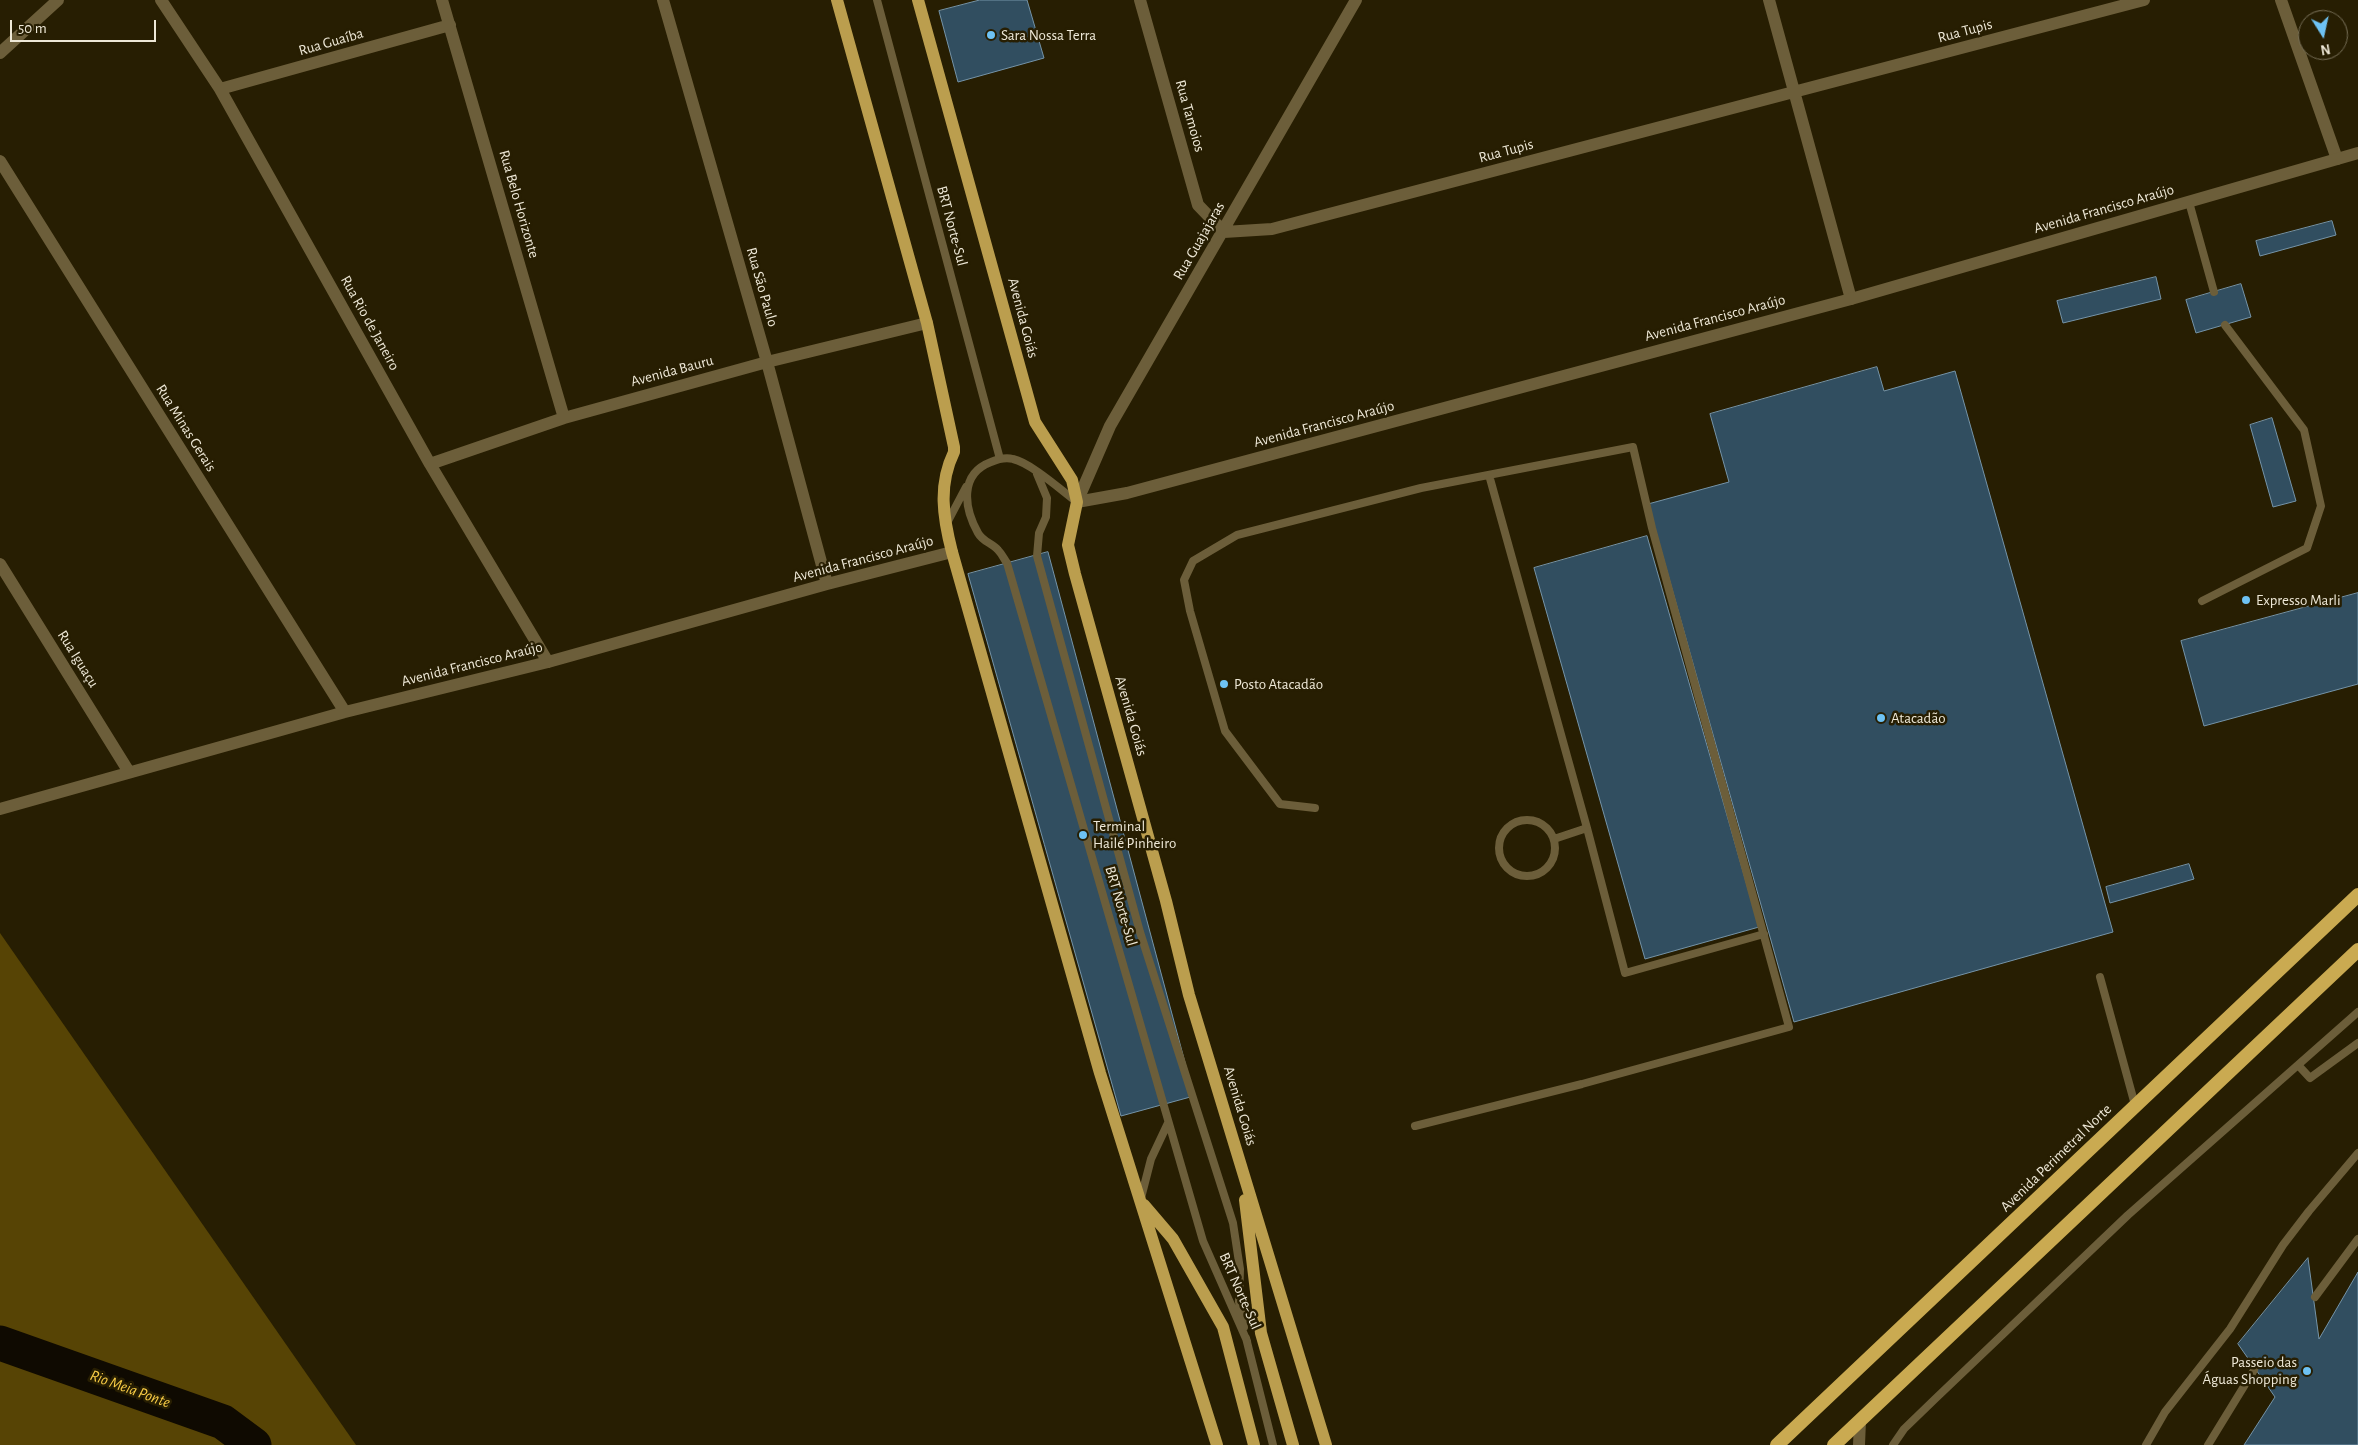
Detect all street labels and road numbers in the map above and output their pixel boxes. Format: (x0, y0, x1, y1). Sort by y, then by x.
street label: Rua Tupis (1936, 15, 1994, 47)
street label: Rua Guaíba (296, 24, 366, 60)
street label: Rua Tamoios (1171, 78, 1209, 154)
street label: Rua Tupis (1477, 135, 1535, 167)
street label: Rua Belo Horizonte (495, 148, 543, 260)
street label: Avenida Francisco Araújo (2032, 180, 2176, 238)
street label: BRT Norte-Sul (933, 184, 971, 268)
street label: Rua Guajajaras (1169, 199, 1229, 283)
street label: Rua São Paulo (742, 245, 782, 329)
street label: Rua Rio de Janeiro (337, 272, 403, 374)
street label: Avenida Goiás (1004, 276, 1042, 360)
street label: Avenida Francisco Araújo (1643, 291, 1787, 345)
street label: Avenida Bauru (629, 351, 715, 391)
street label: Rua Minas Gerais (152, 381, 220, 475)
street label: Avenida Francisco Araújo (1252, 397, 1396, 451)
street label: Avenida Francisco Araújo (791, 532, 935, 586)
street label: Rua Iguaçu (53, 627, 103, 691)
street label: Avenida Francisco Araújo (400, 638, 544, 690)
street label: Avenida Goiás (1111, 674, 1151, 758)
street label: BRT Norte-Sul (1101, 864, 1141, 948)
street label: Avenida Goiás (1219, 1064, 1261, 1148)
street label: Avenida Perimetral Norte (1997, 1100, 2115, 1216)
street label: BRT Norte-Sul (1215, 1250, 1265, 1332)

